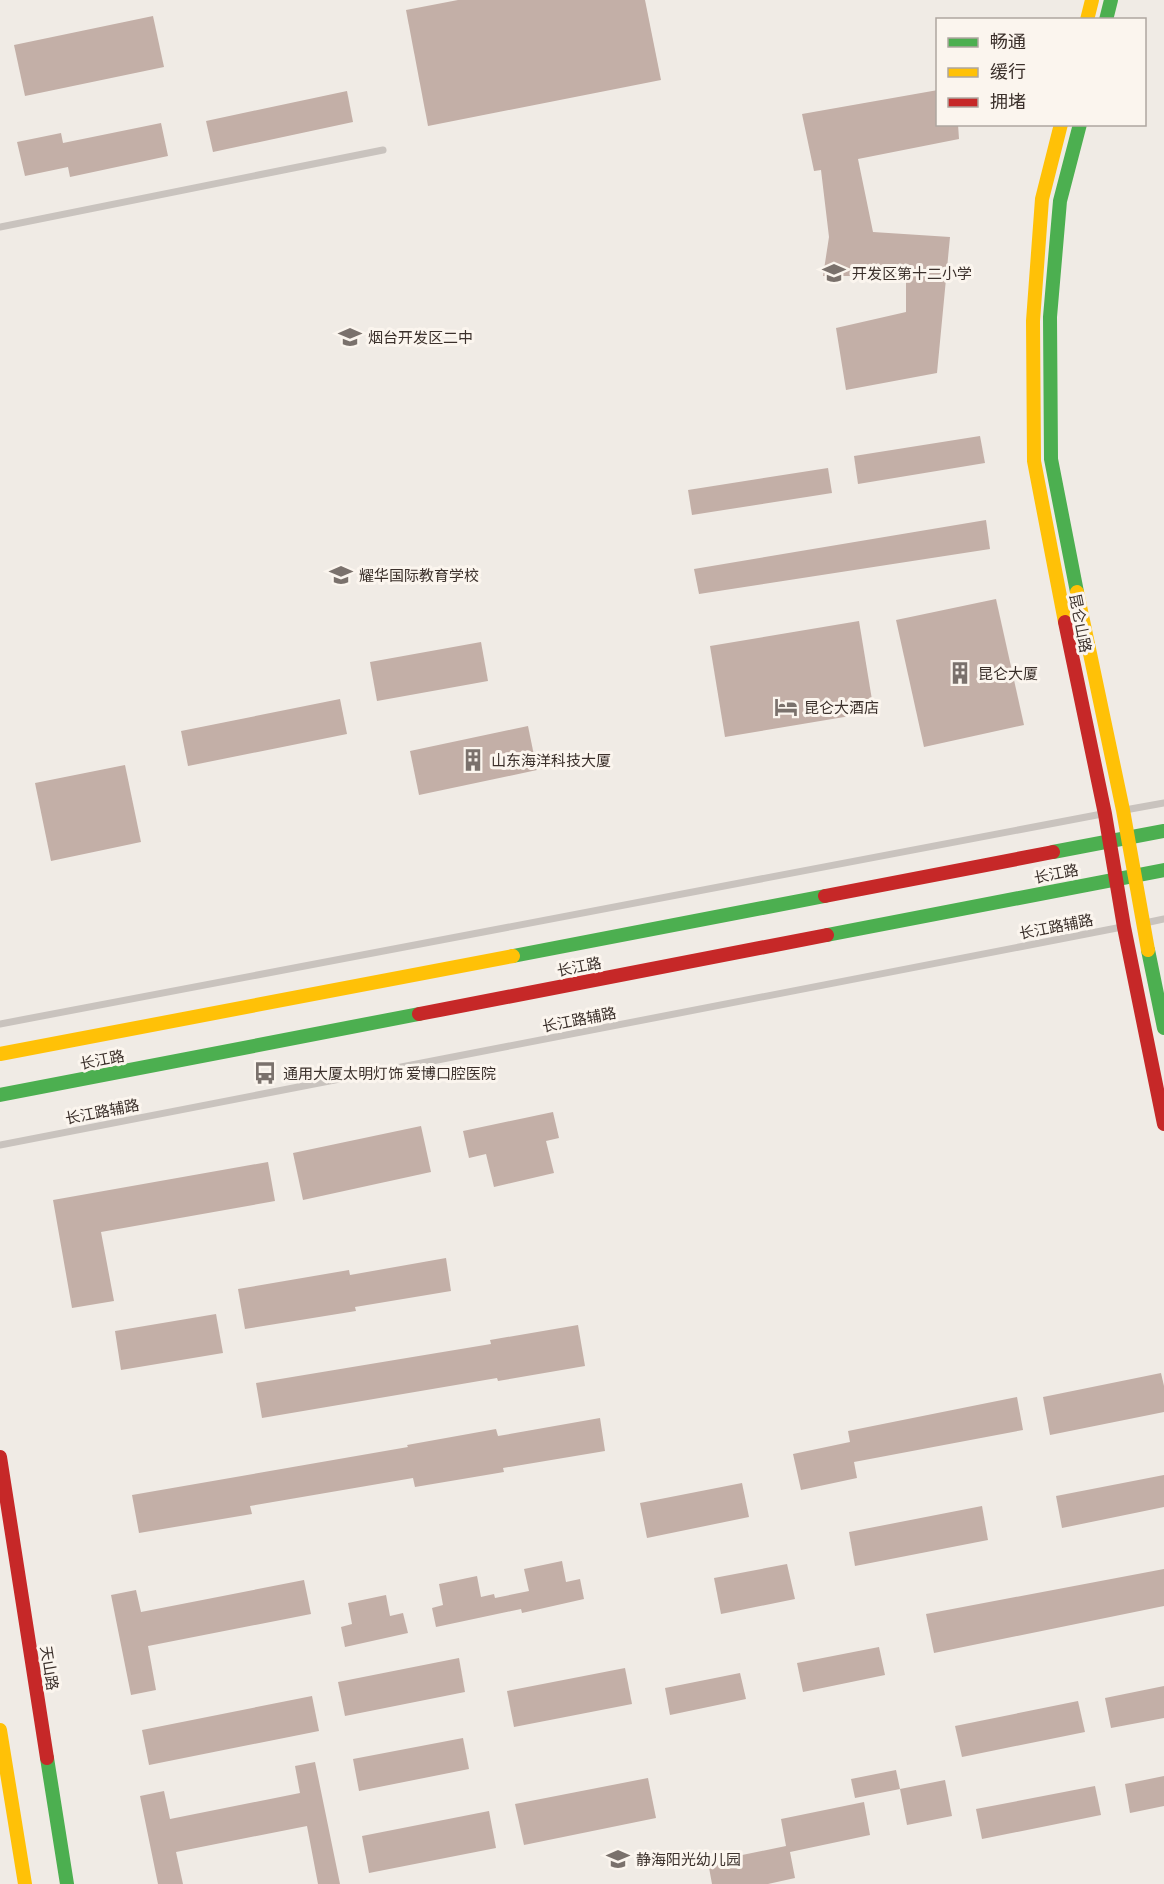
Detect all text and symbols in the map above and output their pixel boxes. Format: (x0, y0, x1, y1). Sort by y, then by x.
legend (936, 18, 1146, 126)
text: 畅通 (990, 30, 1026, 52)
text: 缓行 (990, 60, 1026, 82)
text: 拥堵 (990, 90, 1026, 112)
school or university icon: 开发区第十二小学 (821, 260, 847, 286)
place label: 开发区第十二小学 (852, 264, 972, 282)
school or university icon: 烟台开发区二中 (337, 324, 363, 350)
place label: 烟台开发区二中 (368, 328, 473, 346)
school or university icon: 耀华国际教育学校 (328, 562, 354, 588)
place label: 耀华国际教育学校 (359, 566, 479, 584)
street label: 昆仑山路 (1066, 592, 1096, 654)
building icon: 昆仑大厦 (947, 660, 973, 686)
place label: 昆仑大厦 (978, 664, 1038, 682)
hotel icon: 昆仑大酒店 (773, 694, 799, 720)
place label: 昆仑大酒店 (804, 698, 879, 716)
building icon: 山东海洋科技大厦 (460, 747, 486, 773)
place label: 山东海洋科技大厦 (491, 751, 611, 769)
street label: 长江路 (1032, 860, 1080, 886)
street label: 长江路辅路 (1017, 910, 1095, 942)
street label: 长江路 (555, 953, 603, 979)
street label: 长江路辅路 (540, 1003, 618, 1035)
street label: 长江路 (78, 1046, 126, 1072)
bus stop icon: 通用大厦太明灯饰 爱博口腔医院 (252, 1060, 278, 1086)
place label: 通用大厦太明灯饰 爱博口腔医院 (283, 1064, 496, 1082)
street label: 长江路辅路 (63, 1095, 141, 1127)
street label: 天山路 (38, 1644, 62, 1692)
school or university icon: 静海阳光幼儿园 (605, 1846, 631, 1872)
place label: 静海阳光幼儿园 (636, 1850, 741, 1868)

